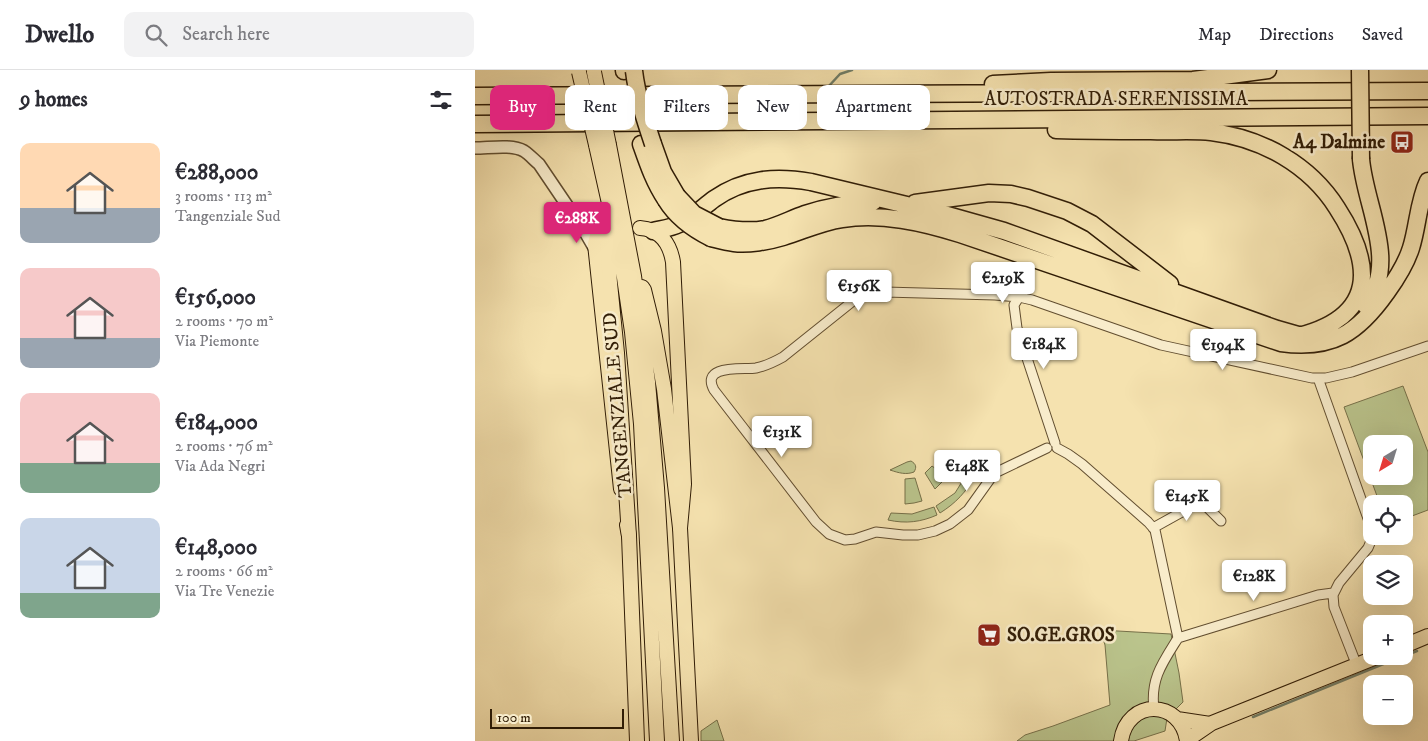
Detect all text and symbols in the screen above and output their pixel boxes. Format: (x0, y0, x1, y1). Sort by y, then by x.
search box (124, 12, 474, 57)
text: Dwello (25, 20, 94, 50)
icon: search (142, 21, 170, 49)
text: Search here (182, 23, 270, 46)
text: Map (1198, 24, 1231, 46)
text: Directions (1259, 24, 1334, 46)
text: Saved (1362, 24, 1403, 46)
chip: Buy (490, 85, 555, 130)
chip: Rent (565, 85, 635, 130)
chip: Filters (645, 85, 728, 130)
chip: New (738, 85, 807, 130)
chip: Apartment (817, 85, 930, 130)
icon: filters (427, 86, 455, 114)
text: 9 homes (20, 87, 88, 113)
street label: AUTOSTRADA SERENISSIMA (984, 88, 1249, 111)
bus stop icon: A4 Dalmine (1389, 129, 1415, 155)
place label: A4 Dalmine (1292, 131, 1385, 154)
text: €288,000 (175, 160, 258, 186)
icon: home (60, 163, 120, 223)
text: 3 rooms · 113 m² (175, 186, 272, 206)
pin: €288K (542, 202, 612, 244)
text: Tangenziale Sud (175, 206, 280, 226)
text: €288K (555, 208, 599, 228)
pin: €219K (968, 262, 1038, 304)
text: €219K (982, 268, 1024, 288)
pin: €156K (824, 270, 894, 312)
text: €156K (838, 276, 880, 296)
text: €156,000 (175, 285, 256, 311)
icon: home (60, 288, 120, 348)
text: 2 rooms · 70 m² (175, 311, 273, 331)
street label: TANGENZIALE SUD (598, 311, 638, 499)
pin: €184K (1009, 328, 1079, 370)
pin: €194K (1188, 328, 1258, 371)
text: Via Piemonte (175, 331, 259, 351)
text: €184K (1022, 334, 1066, 354)
text: €194K (1201, 335, 1245, 355)
text: €184,000 (175, 410, 258, 436)
icon: home (60, 413, 120, 473)
pin: €131K (747, 416, 817, 458)
text: €131K (763, 422, 801, 442)
north arrow (1363, 435, 1413, 485)
map controls (1363, 435, 1413, 725)
text: 2 rooms · 76 m² (175, 436, 273, 456)
pin: €148K (932, 450, 1002, 492)
text: Via Ada Negri (175, 456, 265, 476)
text: €148K (945, 456, 989, 476)
pin: €145K (1152, 480, 1222, 522)
text: €145K (1165, 486, 1209, 506)
button: locate (1363, 495, 1413, 545)
text: €148,000 (175, 535, 257, 561)
icon: home (60, 538, 120, 598)
button: layers (1363, 555, 1413, 605)
pin: €128K (1219, 560, 1289, 602)
text: 2 rooms · 66 m² (175, 561, 273, 581)
text: €128K (1233, 566, 1275, 586)
text: Via Tre Venezie (175, 581, 274, 601)
button: + (1363, 615, 1413, 665)
supermarket icon: SO.GE.GROS (976, 622, 1002, 648)
place label: SO.GE.GROS (1007, 624, 1115, 647)
button: − (1363, 675, 1413, 725)
scale bar (490, 706, 624, 729)
text: 100 m (497, 709, 531, 727)

